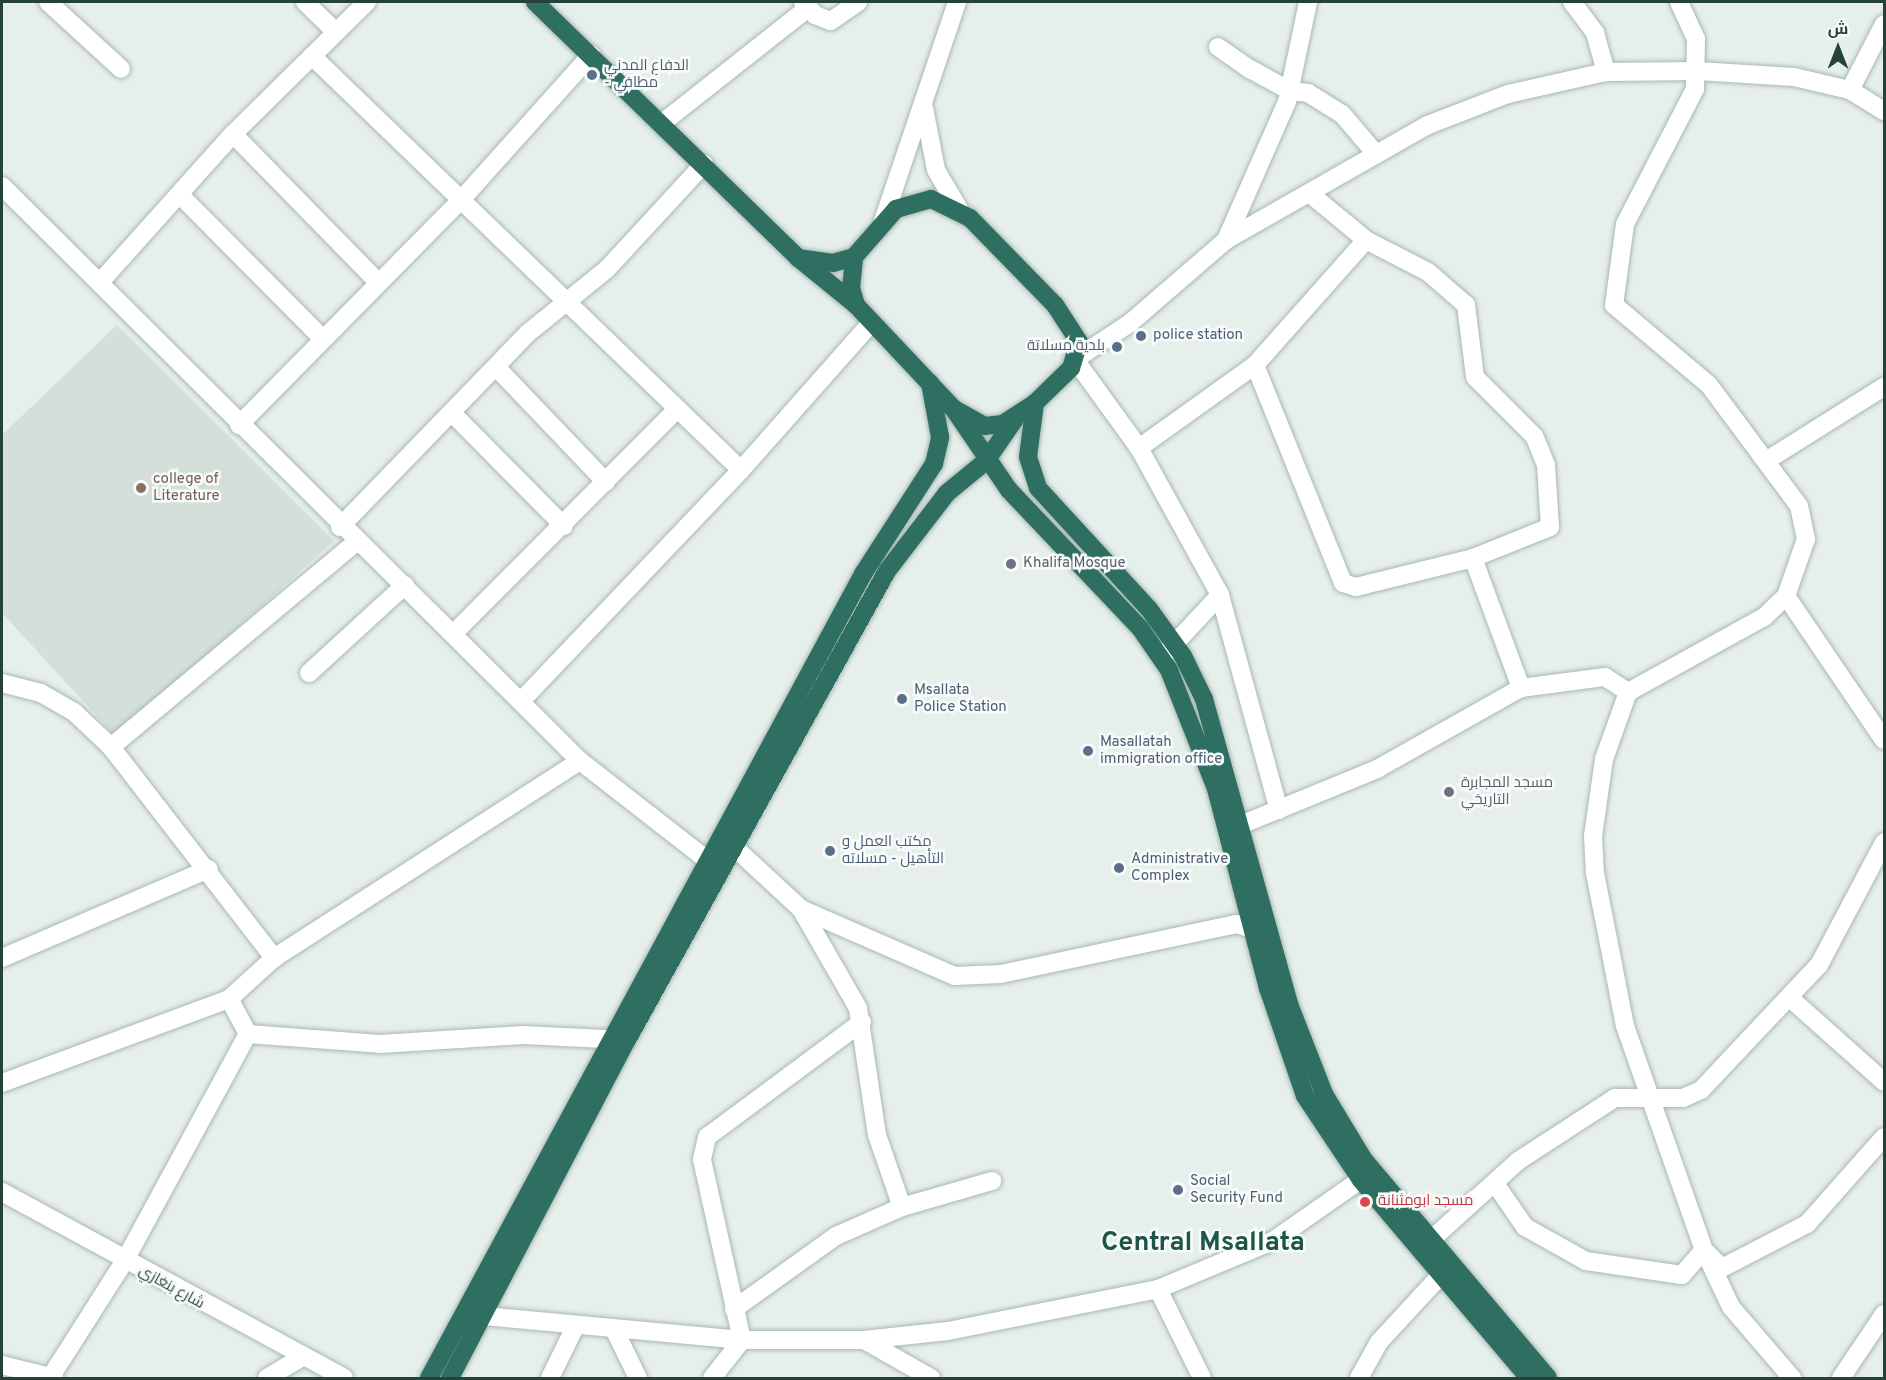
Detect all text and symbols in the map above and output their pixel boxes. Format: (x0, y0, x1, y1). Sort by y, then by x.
north arrow (1808, 18, 1868, 78)
text: ش (1828, 20, 1848, 40)
place label: الدفاع المدني - مطافي (604, 57, 689, 92)
marker: الدفاع المدني - مطافي (585, 68, 599, 82)
place label: police station (1153, 327, 1243, 345)
marker: police station (1134, 329, 1148, 343)
place label: بلدية مسلاتة (1027, 338, 1105, 356)
marker: بلدية مسلاتة (1110, 340, 1124, 354)
place label: college of Literature (153, 470, 220, 505)
marker: college of Literature (134, 481, 148, 495)
place label: Khalifa Mosque (1023, 555, 1125, 573)
marker: Khalifa Mosque (1004, 557, 1018, 571)
place label: Msallata Police Station (914, 681, 1007, 716)
marker: Msallata Police Station (895, 692, 909, 706)
place label: Masallatah immigration office (1100, 733, 1222, 768)
marker: Masallatah immigration office (1081, 744, 1095, 758)
place label: مسجد المجابرة التاريخي (1461, 774, 1553, 809)
marker: مسجد المجابرة التاريخي (1442, 785, 1456, 799)
place label: مكتب العمل و التأهيل - مسلاته (842, 833, 944, 868)
marker: مكتب العمل و التأهيل - مسلاته (823, 844, 837, 858)
place label: Administrative Complex (1131, 850, 1228, 885)
marker: Administrative Complex (1112, 861, 1126, 875)
place label: Social Security Fund (1190, 1172, 1283, 1207)
marker: Social Security Fund (1171, 1183, 1185, 1197)
marker: مسجد ابومثنانة (1356, 1193, 1374, 1211)
place label: مسجد ابومثنانة (1378, 1193, 1473, 1211)
district label: Central Msallata (1101, 1228, 1305, 1260)
street label: شارع بنغازي (135, 1263, 207, 1313)

